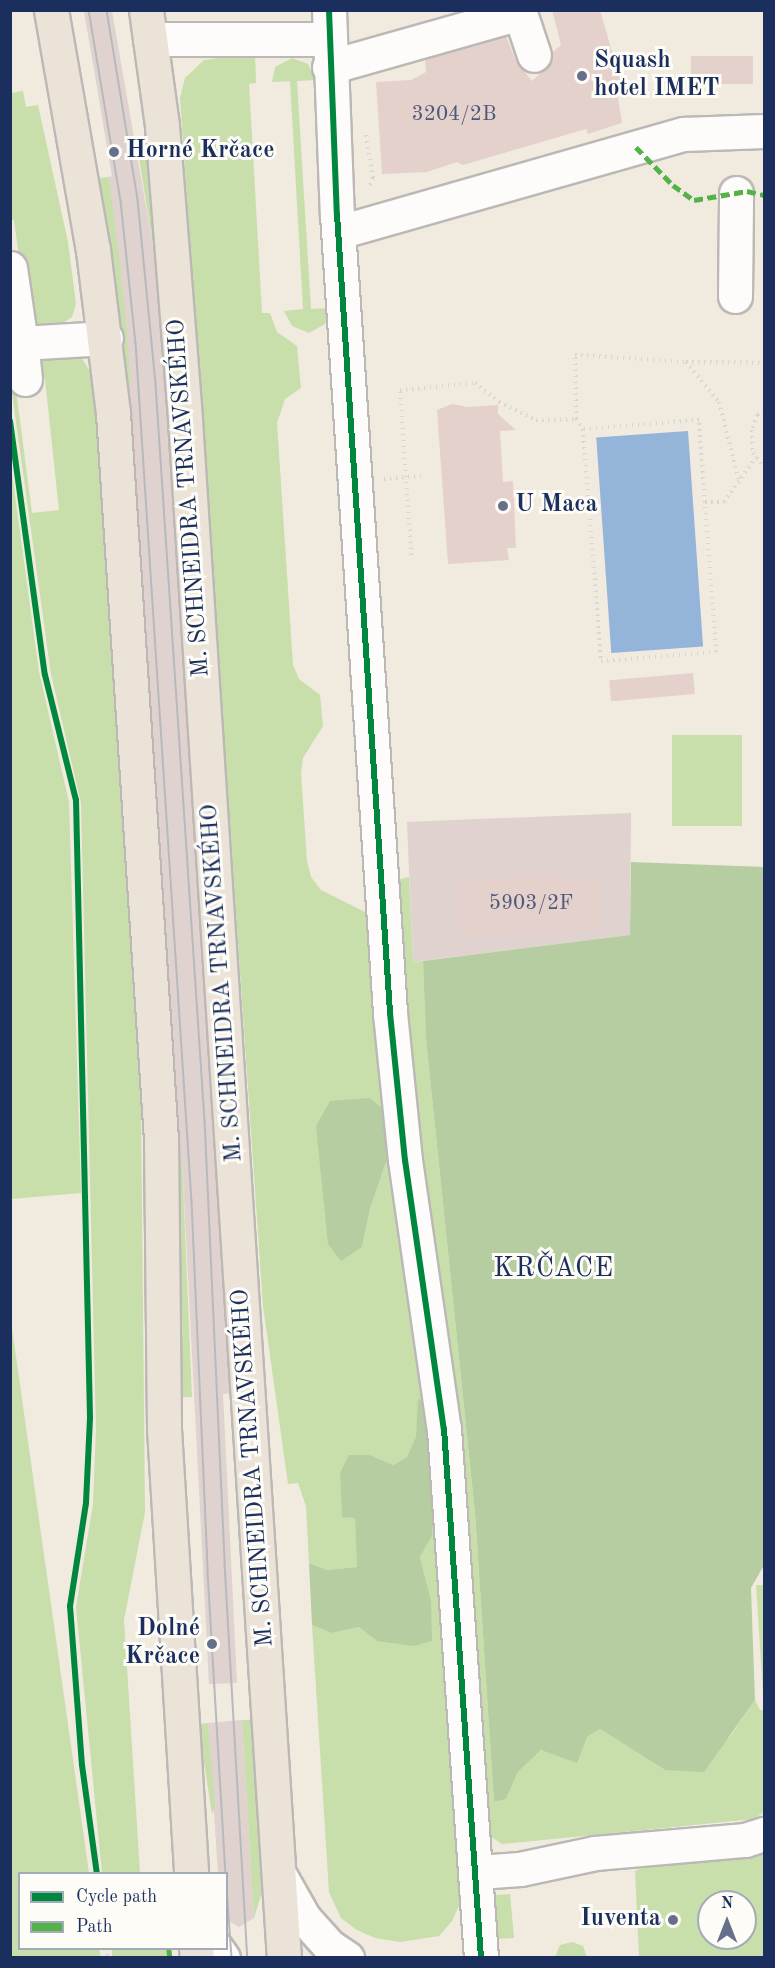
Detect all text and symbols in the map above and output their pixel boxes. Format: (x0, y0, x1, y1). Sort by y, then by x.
place label: Squash hotel IMET (594, 48, 719, 104)
marker: Squash hotel IMET (575, 69, 589, 83)
house number: 3204/2B (412, 102, 496, 128)
place label: Horné Krčace (126, 138, 275, 166)
marker: Horné Krčace (107, 145, 121, 159)
street label: M. SCHNEIDRA TRNAVSKÉHO (163, 318, 217, 678)
place label: U Maca (515, 492, 598, 520)
marker: U Maca (496, 499, 510, 513)
street label: M. SCHNEIDRA TRNAVSKÉHO (196, 803, 250, 1163)
house number: 5903/2F (489, 891, 573, 917)
district label: KRČACE (493, 1253, 615, 1285)
street label: M. SCHNEIDRA TRNAVSKÉHO (227, 1288, 281, 1648)
place label: Dolné Krčace (125, 1616, 200, 1672)
marker: Dolné Krčace (205, 1637, 219, 1651)
legend (18, 1872, 228, 1950)
text: Cycle path (76, 1888, 157, 1906)
north arrow (697, 1890, 757, 1950)
text: N (721, 1896, 733, 1912)
place label: Iuventa (580, 1906, 661, 1934)
marker: Iuventa (666, 1913, 680, 1927)
text: Path (76, 1918, 112, 1936)

